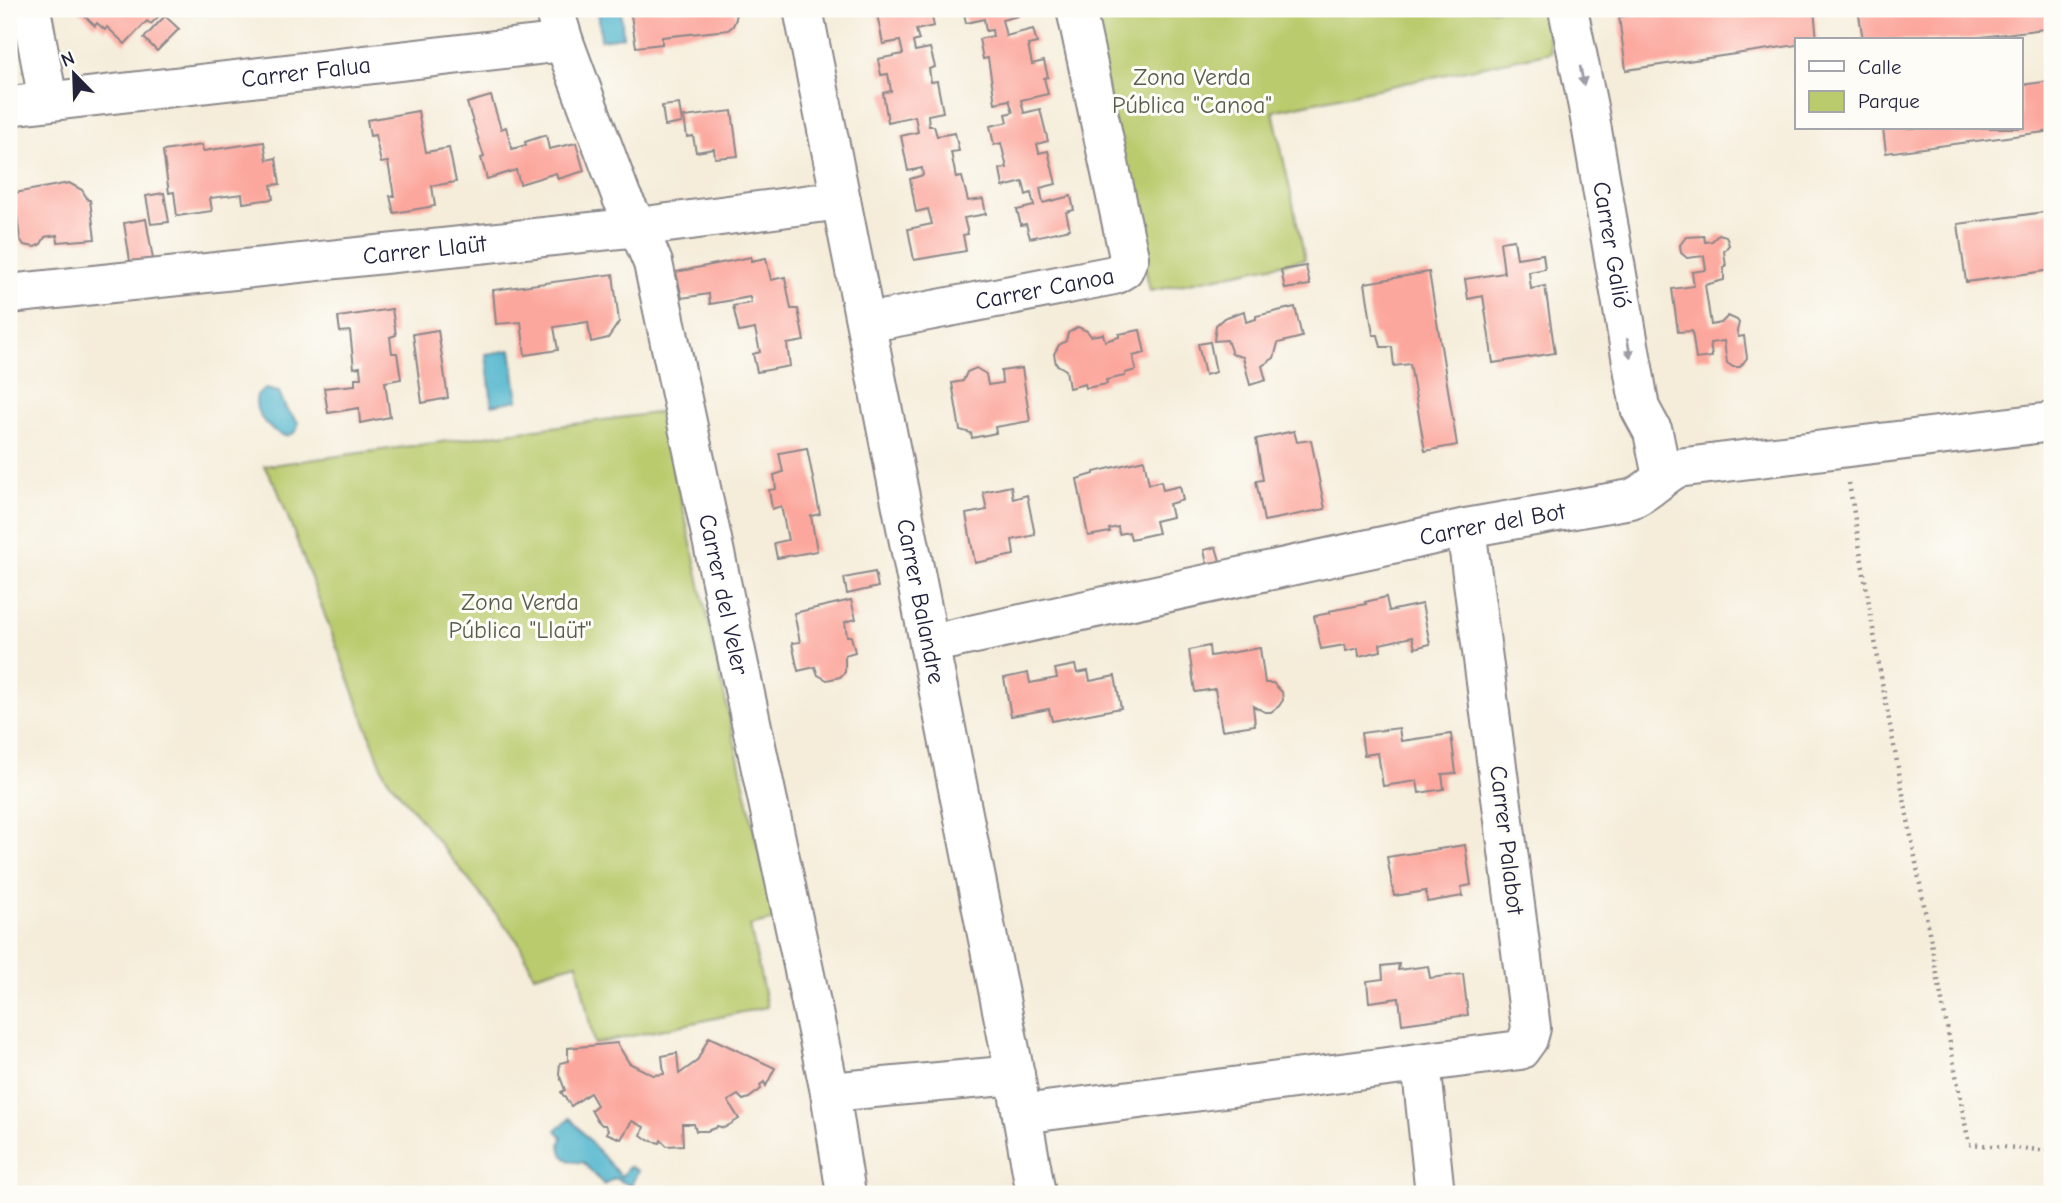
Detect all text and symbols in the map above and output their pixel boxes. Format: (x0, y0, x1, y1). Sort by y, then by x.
north arrow (38, 38, 108, 108)
legend (1795, 38, 2022, 130)
text: N (58, 47, 78, 72)
street label: Carrer Falua (240, 50, 372, 93)
text: Calle (1858, 55, 1901, 79)
park label: Zona Verda Pública "Canoa" (1112, 63, 1272, 119)
one-way arrow (1576, 65, 1587, 87)
text: Parque (1858, 89, 1920, 113)
street label: Carrer Galió (1587, 179, 1637, 311)
street label: Carrer Llaüt (361, 229, 489, 270)
street label: Carrer Canoa (973, 261, 1116, 316)
one-way arrow (1624, 337, 1635, 359)
street label: Carrer del Bot (1417, 497, 1568, 552)
street label: Carrer del Veler (693, 512, 755, 678)
street label: Carrer Balandre (891, 517, 951, 686)
park label: Zona Verda Pública "Llaüt" (448, 588, 592, 644)
street label: Carrer Palabot (1484, 764, 1530, 917)

